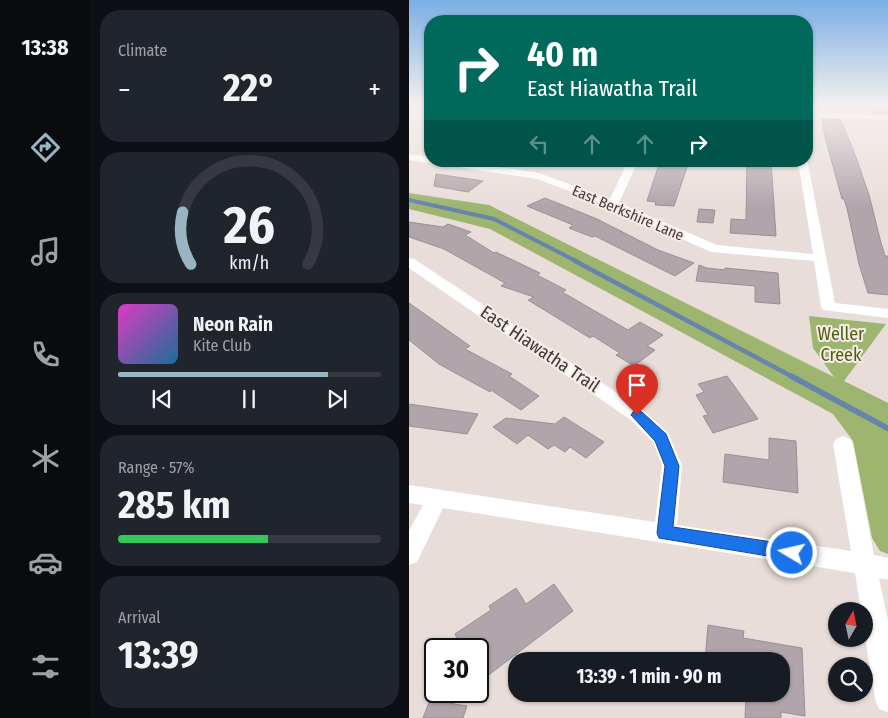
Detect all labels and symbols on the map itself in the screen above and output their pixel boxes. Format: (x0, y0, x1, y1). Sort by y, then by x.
street label: East Berkshire Lane (569, 181, 687, 245)
street label: East Hiawatha Trail (476, 301, 604, 397)
park label: Weller Creek (818, 323, 865, 366)
pin (616, 364, 658, 415)
position arrow (765, 526, 817, 578)
north arrow (828, 602, 873, 648)
speed limit sign: 30 (424, 638, 489, 703)

